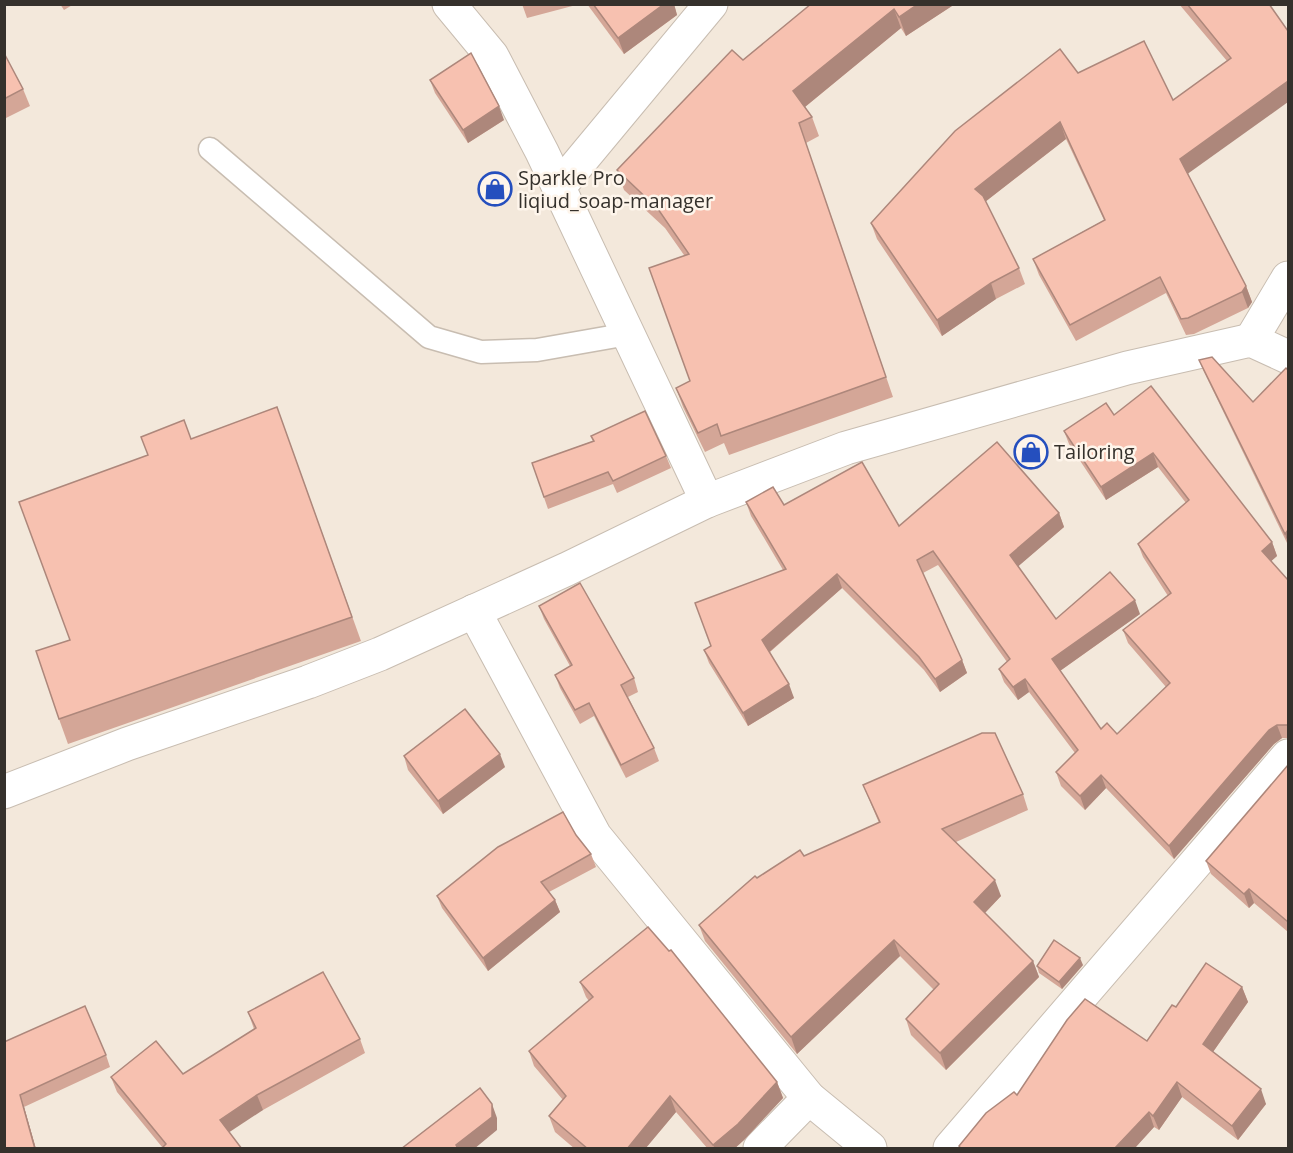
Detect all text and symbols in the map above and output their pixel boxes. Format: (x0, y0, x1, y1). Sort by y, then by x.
place label: Sparkle Pro liqiud_soap-manager (518, 164, 713, 214)
shop icon: Sparkle Pro liqiud_soap-manager (477, 171, 513, 207)
shop icon: Tailoring (1013, 434, 1049, 470)
place label: Tailoring (1054, 438, 1135, 465)

